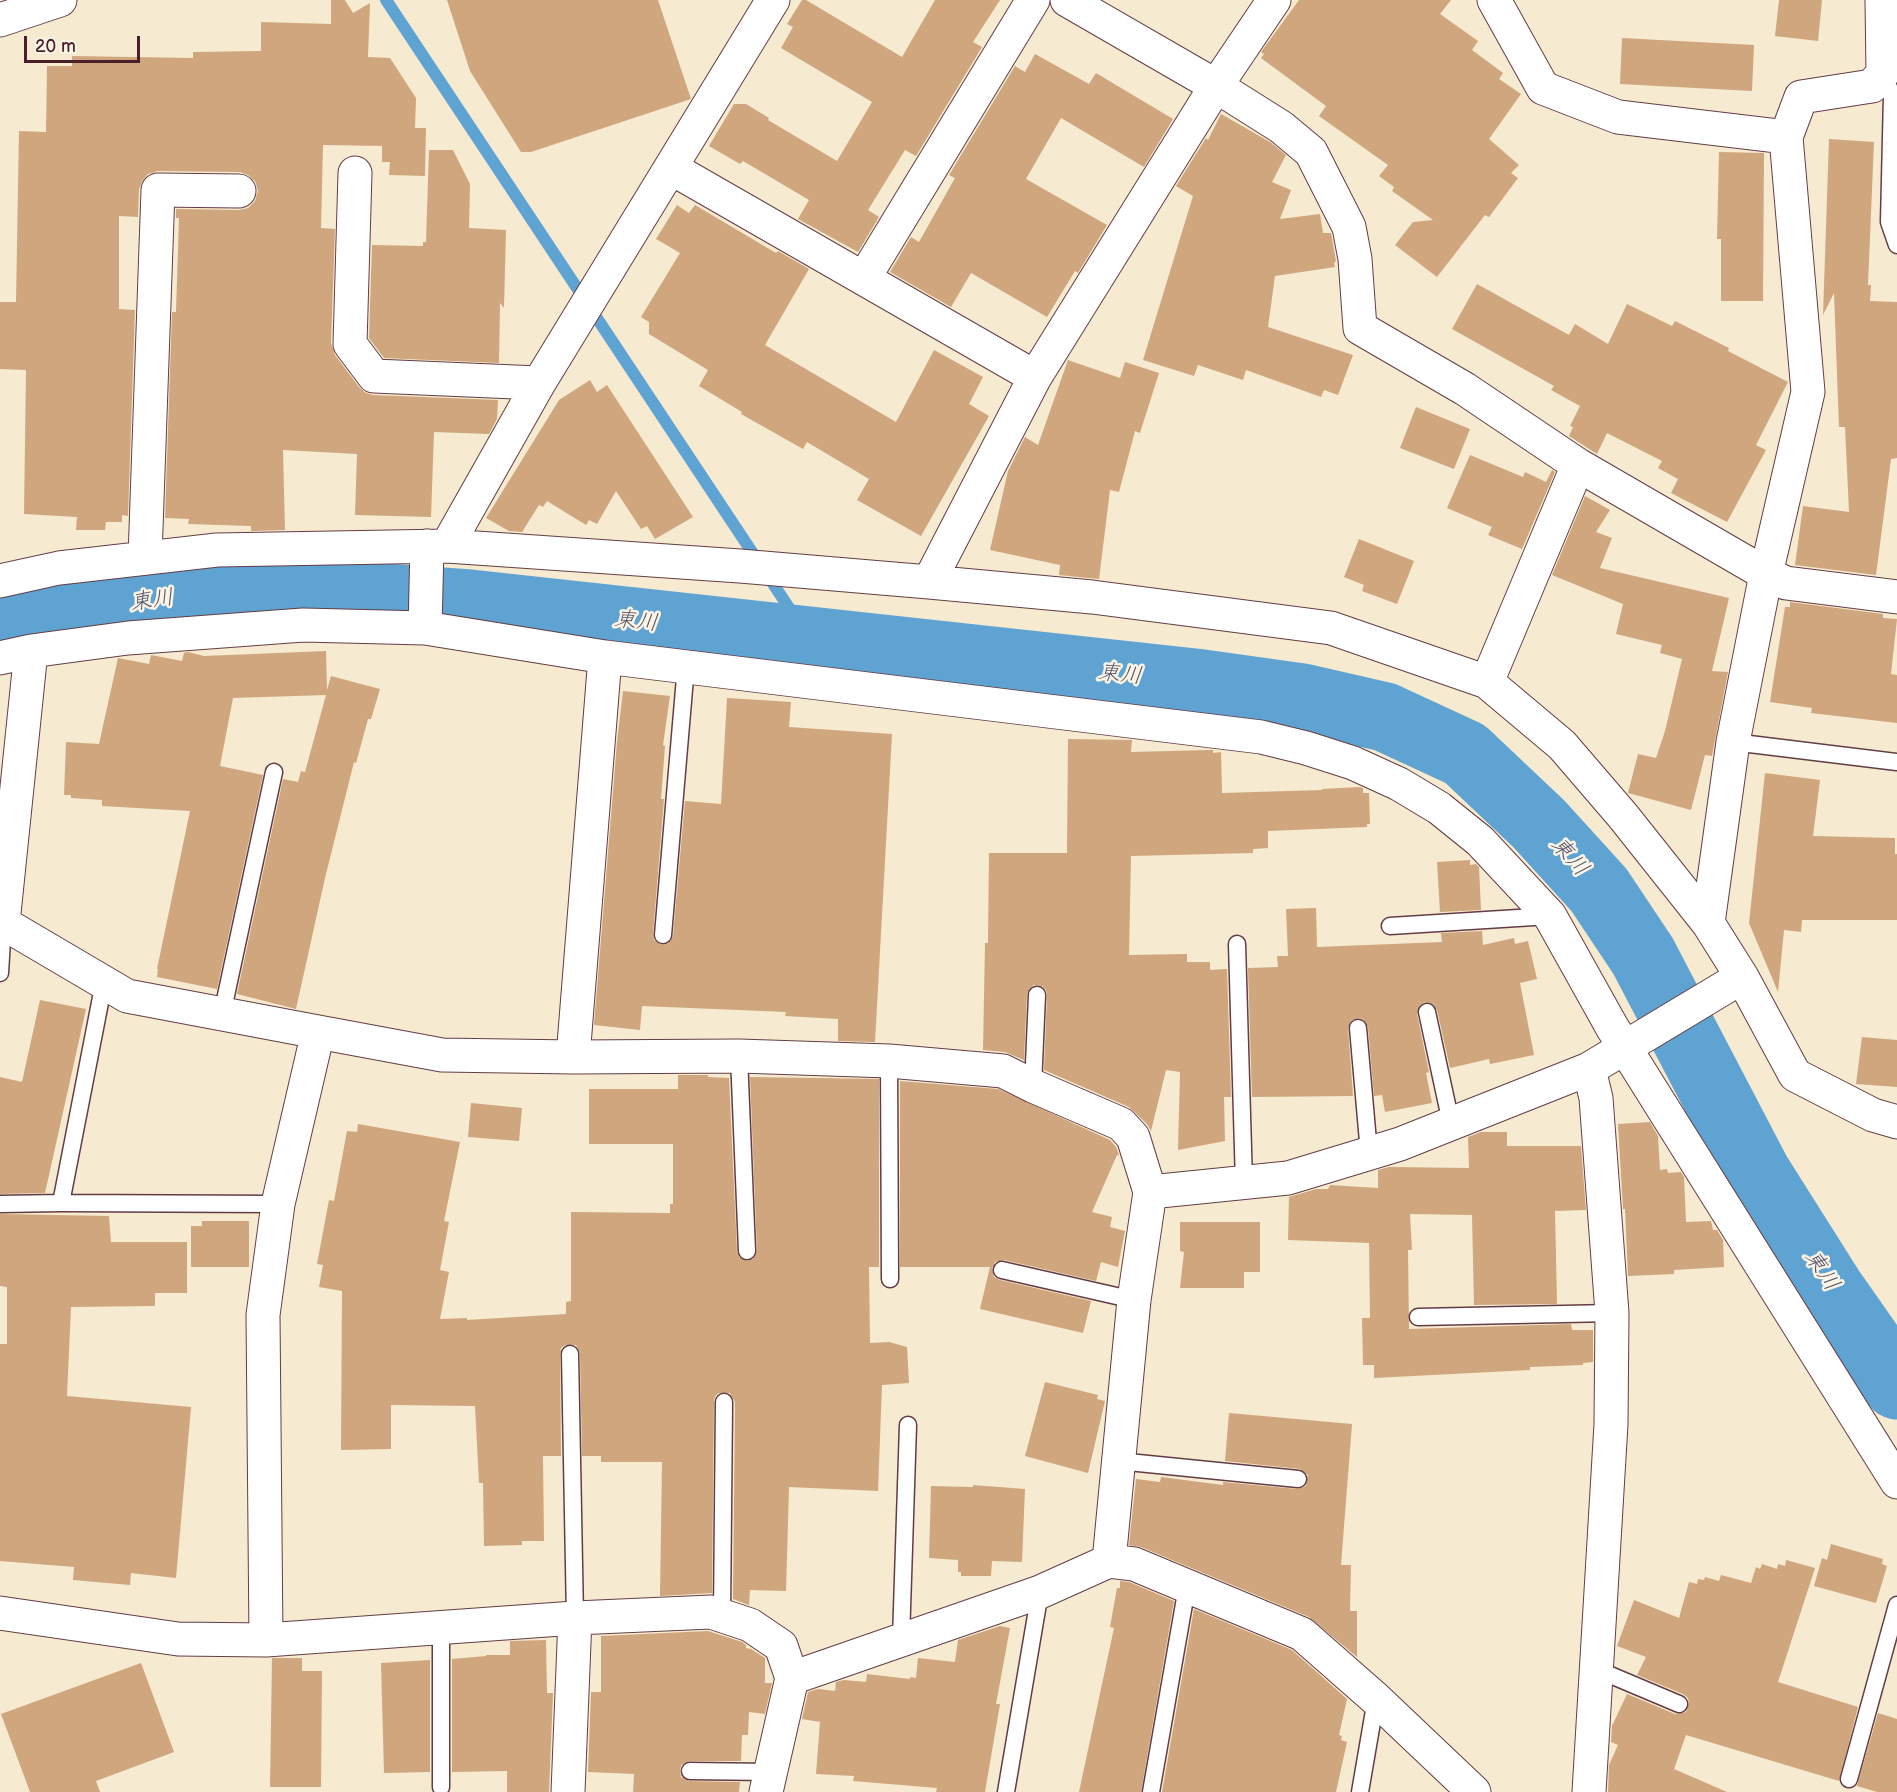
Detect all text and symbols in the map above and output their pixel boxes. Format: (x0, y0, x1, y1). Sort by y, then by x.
scale bar (27, 24, 142, 62)
text: 20 m (35, 36, 76, 57)
water label: 東川 (128, 585, 176, 617)
water label: 東川 (613, 607, 659, 637)
water label: 東川 (1097, 660, 1143, 690)
water label: 東川 (1544, 832, 1594, 882)
water label: 東川 (1798, 1245, 1844, 1297)

